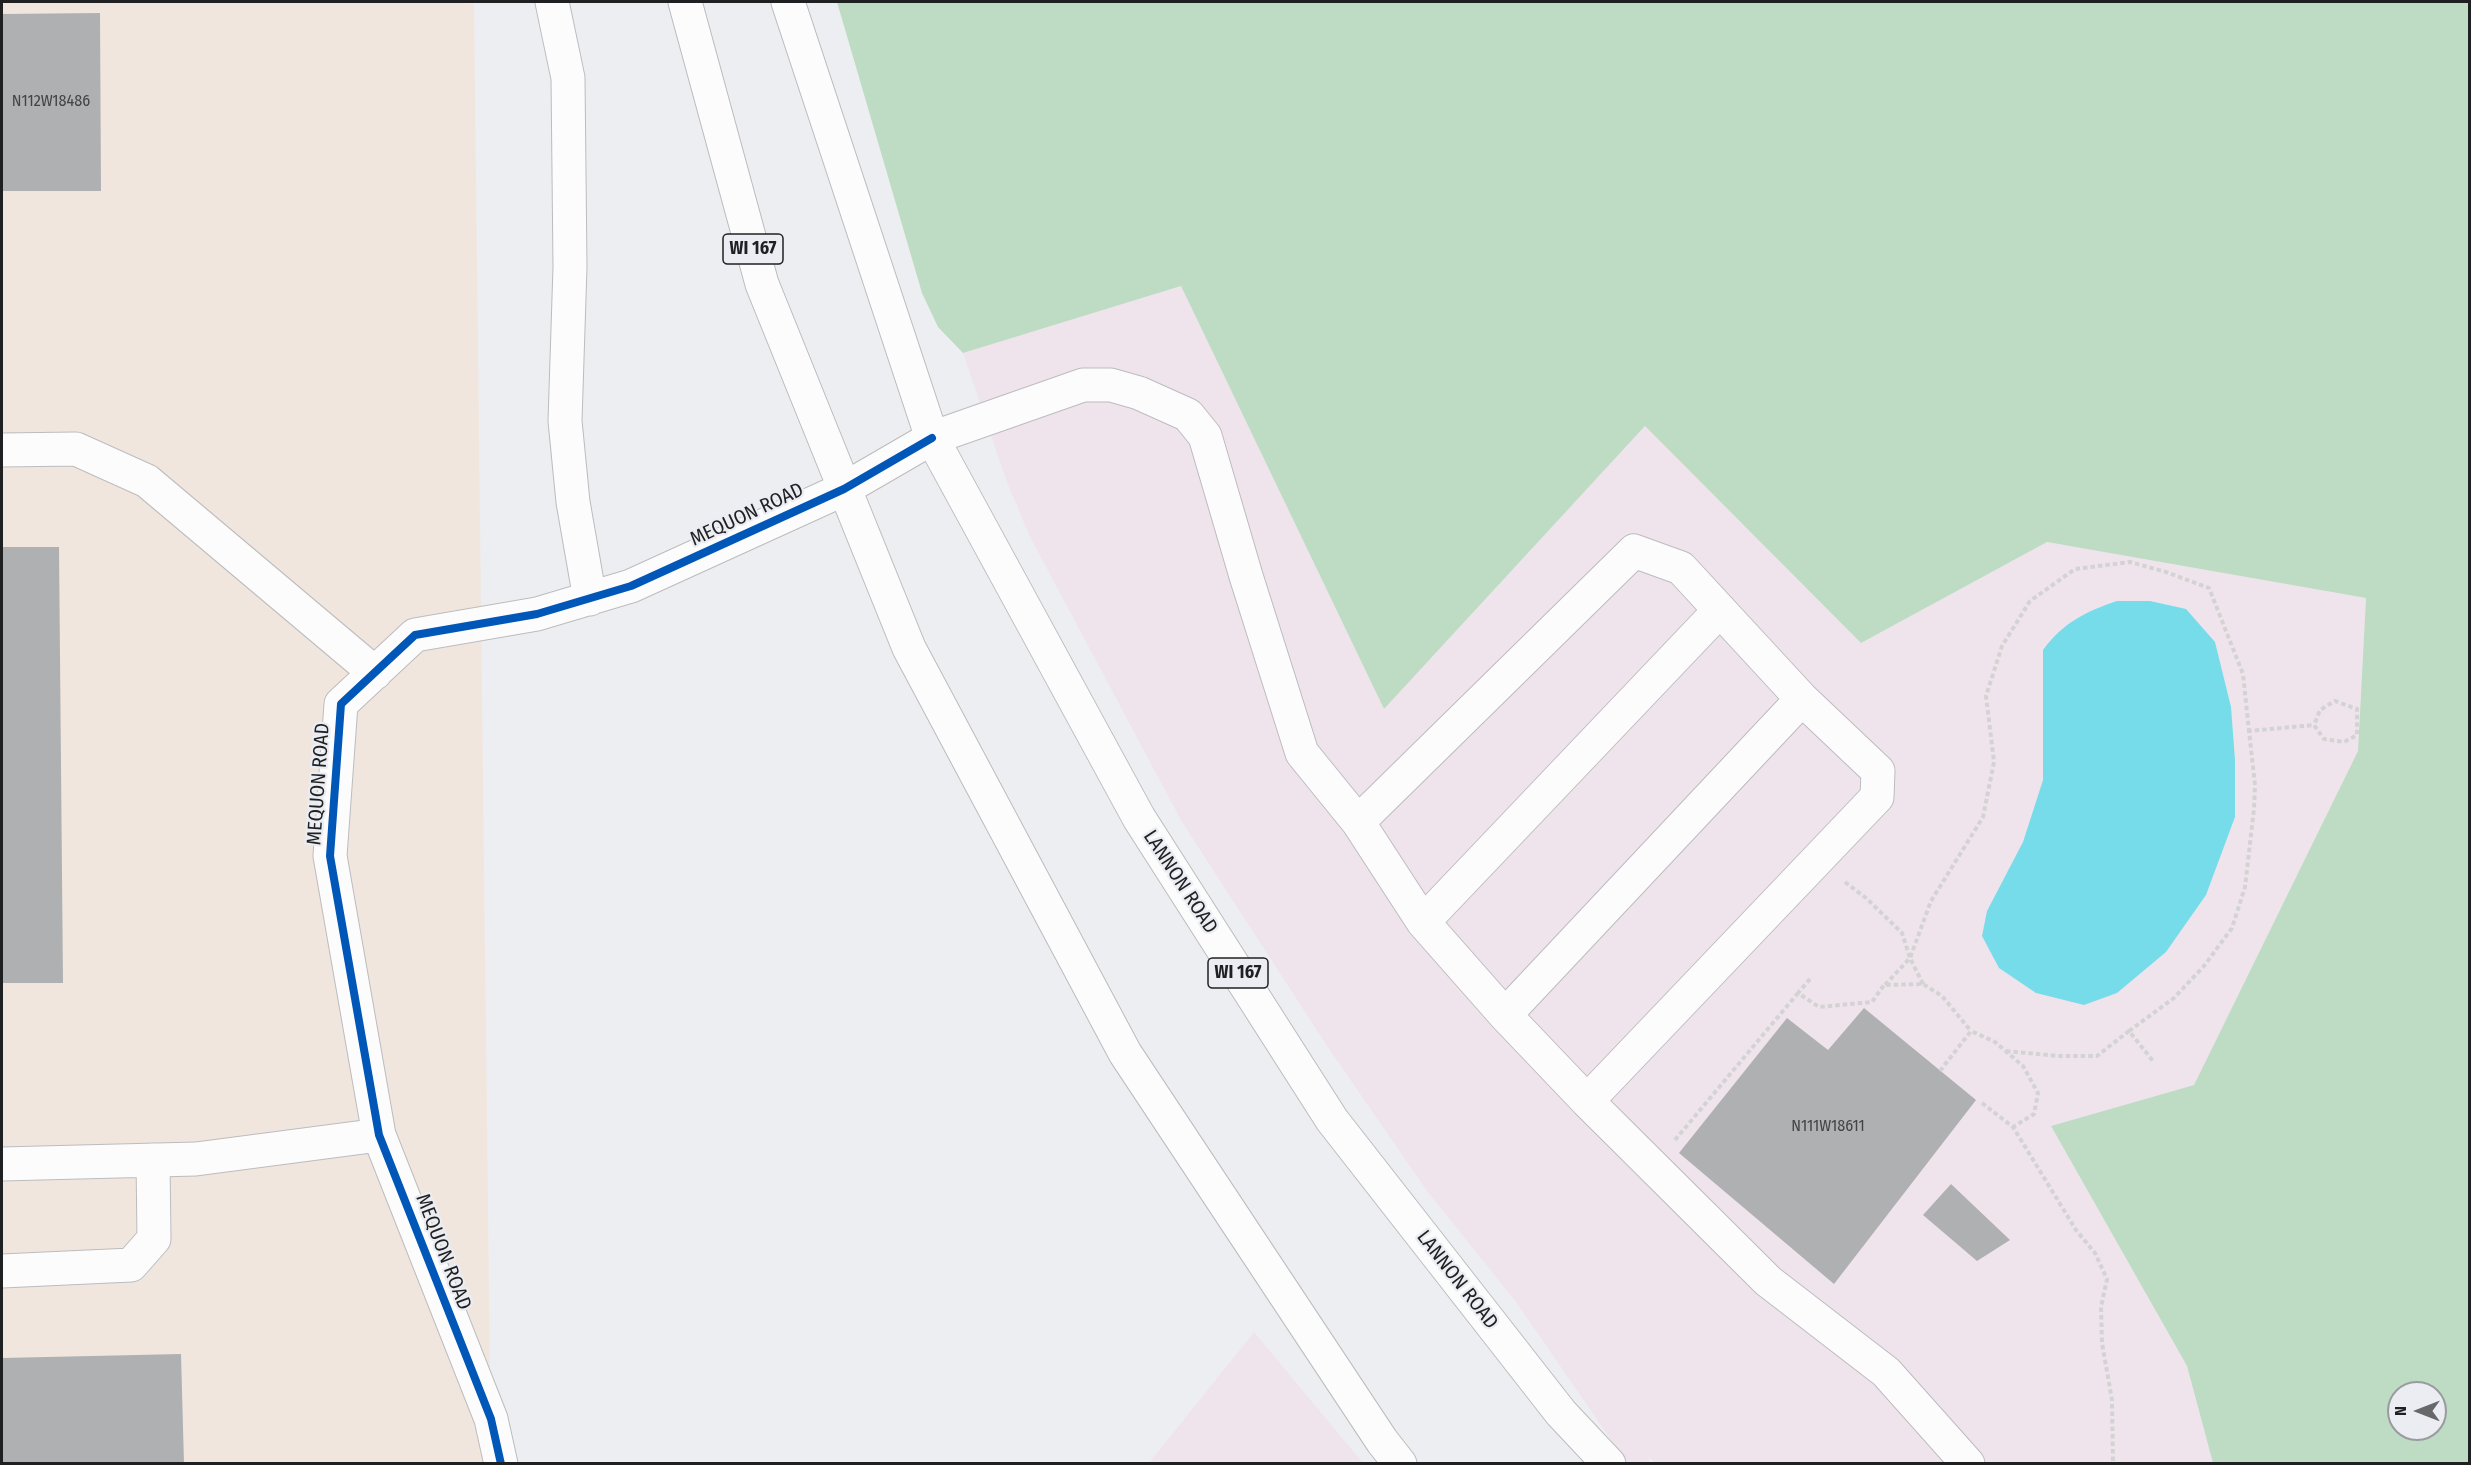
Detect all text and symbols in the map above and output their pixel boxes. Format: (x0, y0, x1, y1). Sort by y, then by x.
house number: N112W18486 (12, 92, 90, 112)
road number: WI 167 (723, 234, 783, 264)
street label: MEQUON ROAD (687, 478, 807, 552)
street label: MEQUON ROAD (303, 722, 335, 846)
street label: LANNON ROAD (1138, 826, 1222, 938)
road number: WI 167 (1208, 958, 1268, 988)
house number: N111W18611 (1791, 1117, 1865, 1137)
street label: MEQUON ROAD (410, 1191, 476, 1313)
street label: LANNON ROAD (1411, 1226, 1503, 1334)
north arrow (2387, 1381, 2447, 1441)
text: N (2391, 1406, 2410, 1416)

